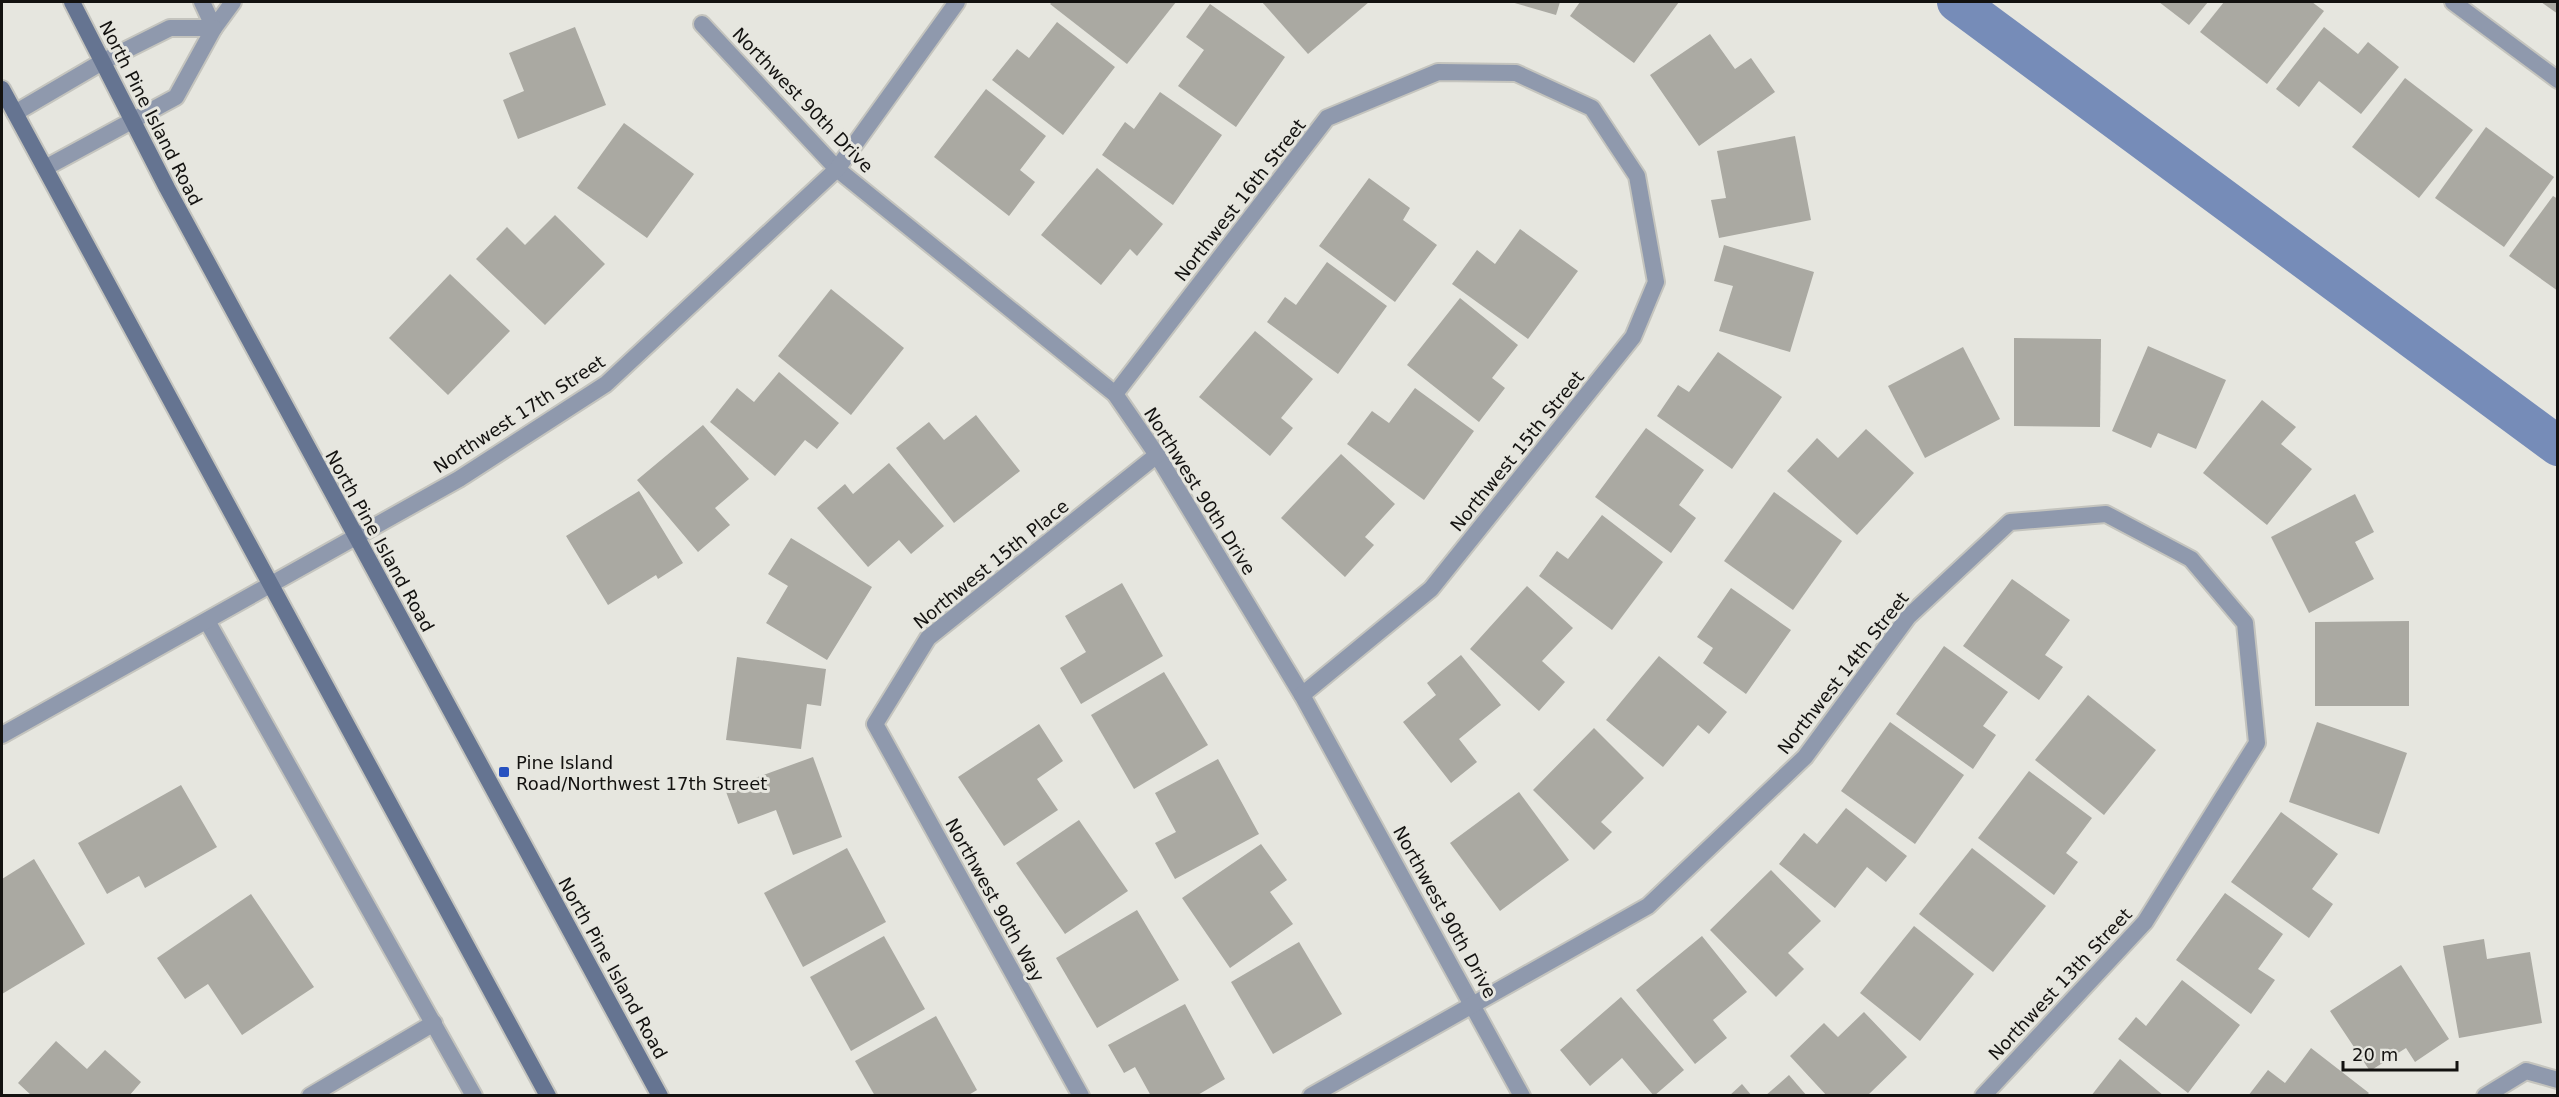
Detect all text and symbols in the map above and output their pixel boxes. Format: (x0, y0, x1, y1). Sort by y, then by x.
street label: North Pine Island Road (95, 17, 207, 209)
street label: Northwest 90th Drive (728, 23, 878, 177)
street label: Northwest 16th Street (1170, 115, 1310, 285)
street label: Northwest 17th Street (429, 351, 609, 477)
street label: Northwest 15th Street (1446, 367, 1588, 535)
street label: Northwest 90th Drive (1140, 403, 1260, 579)
street label: North Pine Island Road (321, 447, 439, 635)
street label: Northwest 15th Place (909, 495, 1073, 633)
street label: Northwest 14th Street (1773, 588, 1913, 758)
place label: Pine Island Road/Northwest 17th Street (516, 752, 767, 794)
marker: Pine Island Road/Northwest 17th Street (497, 765, 511, 779)
street label: Northwest 90th Way (941, 815, 1049, 986)
street label: Northwest 90th Drive (1389, 822, 1501, 1002)
street label: North Pine Island Road (554, 874, 672, 1062)
street label: Northwest 13th Street (1984, 904, 2136, 1064)
scale bar (2343, 1034, 2457, 1072)
text: 20 m (2352, 1044, 2398, 1065)

